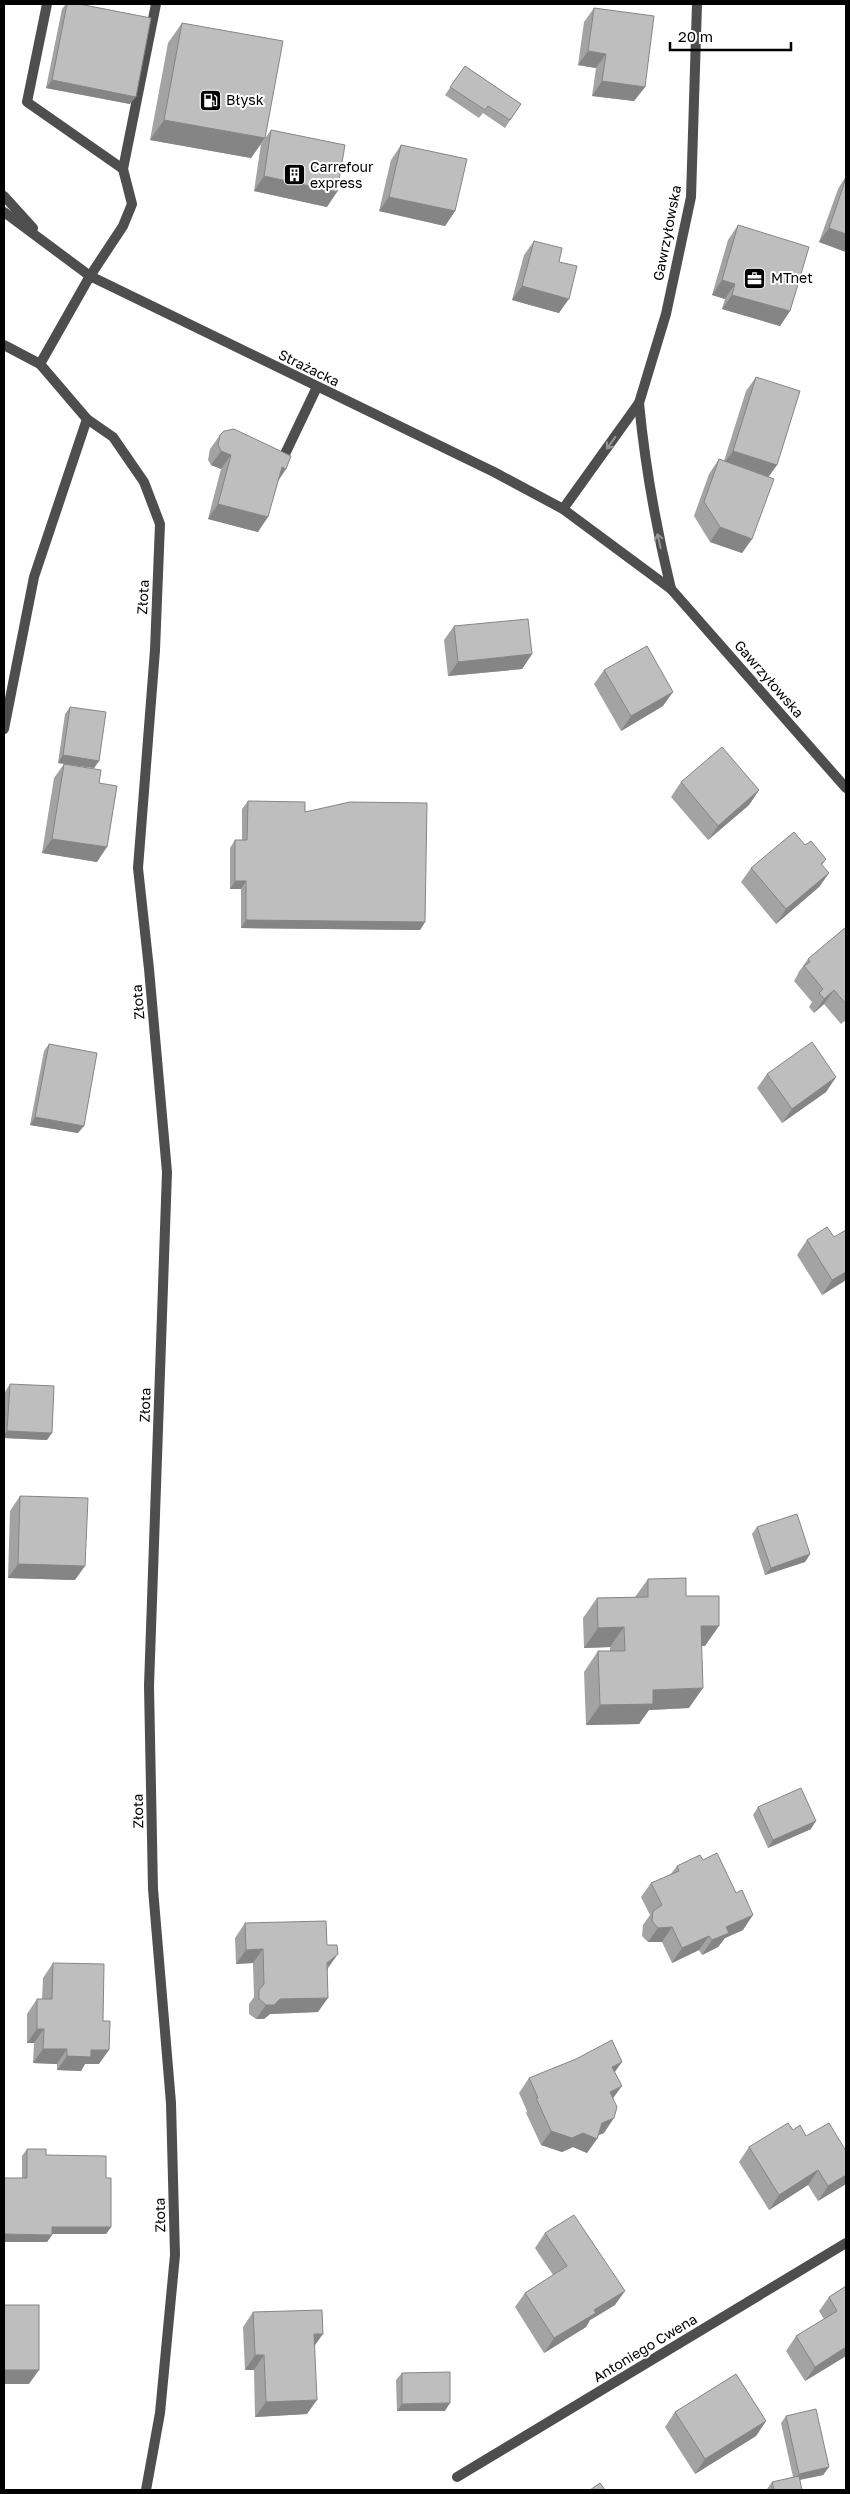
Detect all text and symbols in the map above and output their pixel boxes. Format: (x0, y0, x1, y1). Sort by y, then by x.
scale bar (670, 20, 791, 52)
text: 20 m (678, 27, 713, 45)
fuel station icon: Błysk (198, 88, 222, 112)
place label: Błysk (226, 91, 264, 108)
place label: Carrefour express (310, 158, 374, 191)
building icon: Carrefour express (282, 163, 306, 187)
street label: Gawrzyłowska (649, 184, 684, 282)
office icon: MTnet (743, 266, 767, 290)
place label: MTnet (771, 269, 813, 286)
street label: Strażacka (276, 345, 343, 390)
one-way arrow (605, 435, 616, 449)
one-way arrow (654, 534, 664, 550)
street label: Złota (133, 579, 152, 615)
street label: Gawrzyłowska (731, 636, 808, 721)
street label: Złota (128, 984, 147, 1020)
street label: Złota (135, 1387, 154, 1423)
street label: Złota (129, 1793, 146, 1829)
street label: Złota (151, 2197, 168, 2233)
street label: Antoniego Cwena (590, 2310, 700, 2385)

